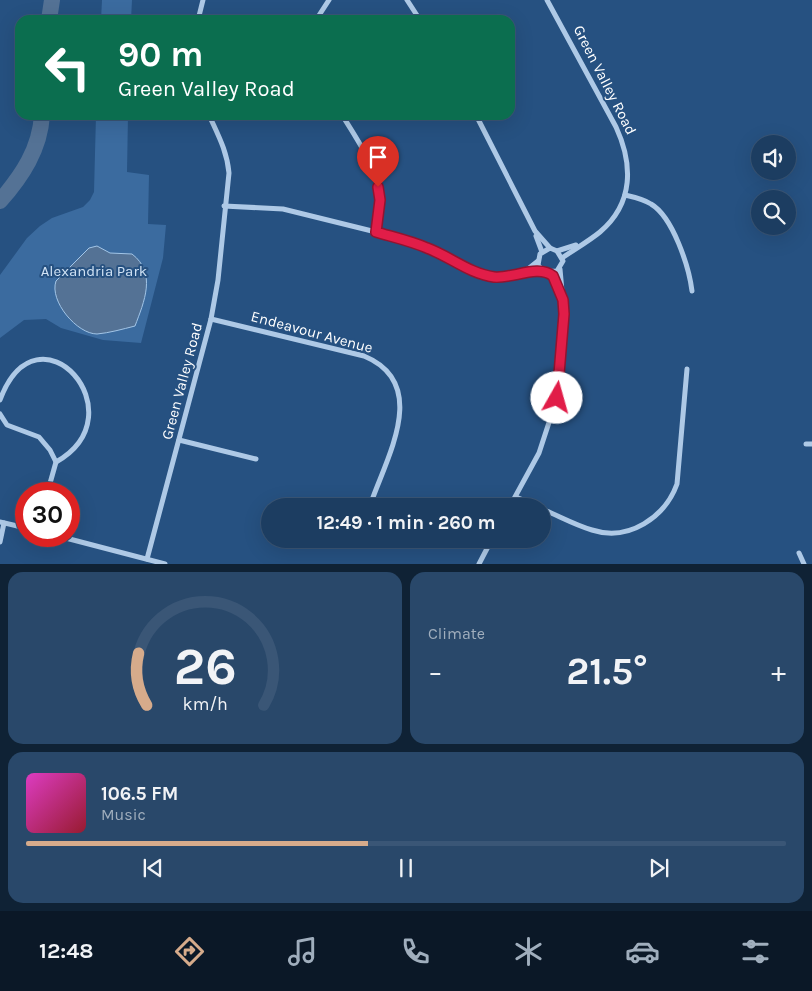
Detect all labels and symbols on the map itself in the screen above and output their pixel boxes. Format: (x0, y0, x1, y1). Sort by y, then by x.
street label: Green Valley Road (570, 22, 640, 138)
pin (357, 136, 399, 187)
park label: Alexandria Park (41, 262, 147, 280)
street label: Endeavour Avenue (249, 307, 375, 357)
street label: Green Valley Road (158, 320, 206, 442)
position arrow (530, 371, 582, 423)
speed limit sign: 30 (15, 482, 80, 547)

